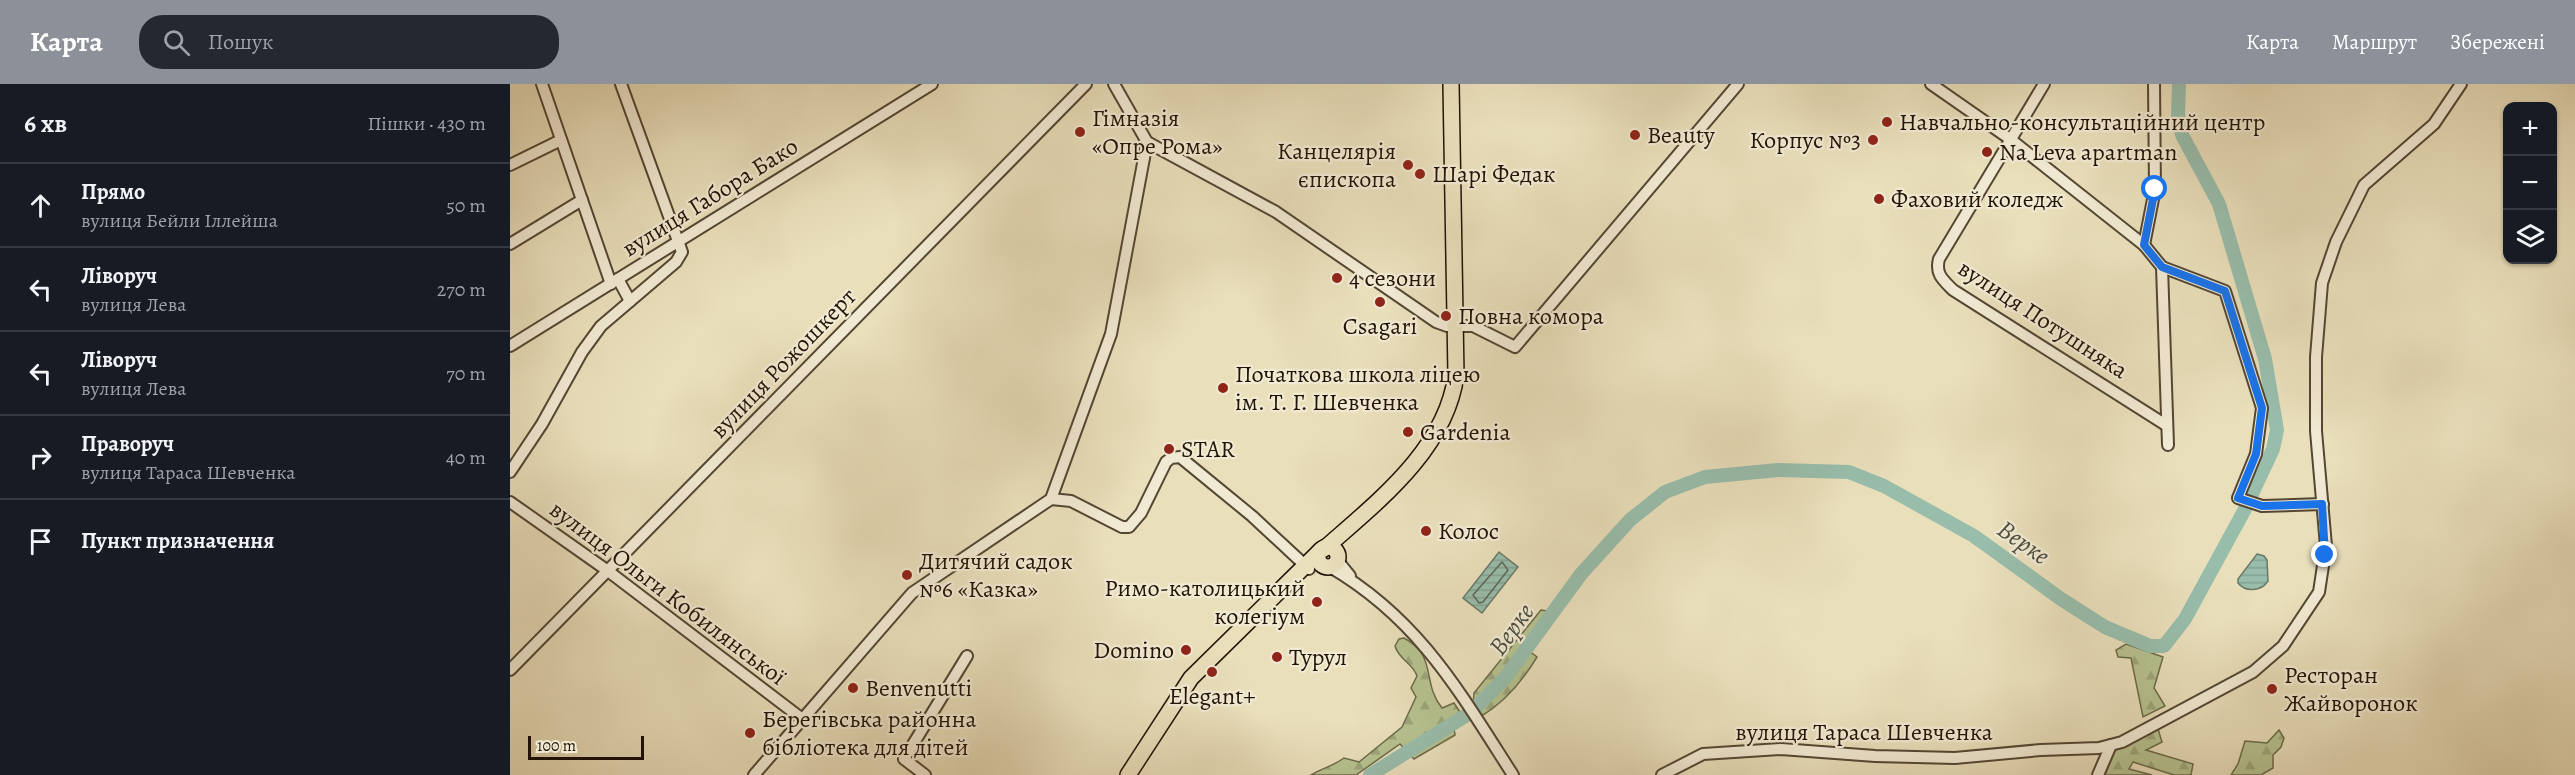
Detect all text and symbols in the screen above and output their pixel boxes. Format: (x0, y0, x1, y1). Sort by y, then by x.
search box (139, 15, 559, 69)
text: Карта (30, 23, 103, 61)
icon: search (160, 26, 193, 59)
text: Пошук (208, 27, 273, 57)
text: Карта (2246, 28, 2299, 56)
text: Маршрут (2332, 28, 2417, 56)
text: Збережені (2450, 28, 2545, 56)
place label: Гімназія «Опре Рома» (1092, 102, 1223, 162)
map controls (2503, 102, 2557, 264)
button: + (2503, 102, 2557, 156)
text: 6 хв (24, 106, 67, 141)
place label: Навчально-консультаційний центр (1899, 106, 2265, 138)
text: Пішки · 430 m (367, 110, 486, 137)
marker: Навчально-консультаційний центр (1880, 115, 1894, 129)
place label: Beauty (1647, 119, 1715, 151)
place label: Корпус №3 (1750, 124, 1861, 156)
marker: Гімназія «Опре Рома» (1073, 125, 1087, 139)
marker: Beauty (1628, 128, 1642, 142)
street label: вулиця Габора Бако (616, 130, 804, 264)
marker: Корпус №3 (1866, 133, 1880, 147)
place label: Канцелярія єпископа (1277, 135, 1396, 195)
place label: Na Leva apartman (1999, 136, 2177, 168)
marker: Na Leva apartman (1980, 145, 1994, 159)
button: − (2503, 156, 2557, 210)
marker: Канцелярія єпископа (1401, 158, 1415, 172)
place label: Шарі Федак (1432, 158, 1555, 190)
marker: Шарі Федак (1413, 167, 1427, 181)
route start (2141, 175, 2167, 201)
text: Прямо (81, 177, 145, 207)
place label: Фаховий коледж (1891, 183, 2064, 215)
icon: ahead (24, 189, 57, 222)
text: 50 m (446, 192, 486, 219)
marker: Фаховий коледж (1872, 192, 1886, 206)
text: вулиця Бейли Іллейша (81, 207, 278, 234)
button: layers (2503, 210, 2557, 264)
street label: вулиця Потушняка (1952, 252, 2134, 386)
text: Ліворуч (81, 261, 157, 291)
place label: 4 сезони (1349, 262, 1436, 294)
marker: 4 сезони (1330, 271, 1344, 285)
icon: left (24, 273, 57, 306)
text: 270 m (437, 276, 486, 303)
street label: вулиця Рожошкерт (703, 281, 863, 445)
text: вулиця Лева (81, 291, 186, 318)
marker: Csagari (1373, 295, 1387, 309)
place label: Повна комора (1458, 300, 1604, 332)
marker: Повна комора (1439, 309, 1453, 323)
place label: Csagari (1343, 310, 1417, 342)
text: Ліворуч (81, 345, 157, 375)
icon: left (24, 357, 57, 390)
place label: Початкова школа ліцею ім. Т. Г. Шевченка (1235, 358, 1480, 418)
text: 70 m (446, 360, 486, 387)
text: вулиця Лева (81, 375, 186, 402)
marker: Початкова школа ліцею ім. Т. Г. Шевченка (1216, 381, 1230, 395)
place label: Gardenia (1420, 416, 1511, 448)
marker: Gardenia (1401, 425, 1415, 439)
text: Праворуч (81, 429, 174, 459)
place label: STAR (1181, 433, 1235, 465)
icon: right (24, 441, 57, 474)
marker: STAR (1162, 442, 1176, 456)
text: 40 m (446, 444, 486, 471)
text: вулиця Тараса Шевченка (81, 459, 296, 486)
street label: вулиця Ольги Кобилянської (543, 493, 793, 693)
water label: Верке (1990, 512, 2057, 573)
place label: Колос (1438, 515, 1499, 547)
marker: Колос (1419, 524, 1433, 538)
icon: arrive (24, 525, 57, 558)
text: Пункт призначення (81, 526, 274, 556)
route end (2311, 541, 2337, 567)
place label: Дитячий садок №6 «Казка» (919, 545, 1073, 605)
marker: Дитячий садок №6 «Казка» (900, 568, 914, 582)
place label: Римо-католицький колегіум (1104, 572, 1305, 632)
marker: Римо-католицький колегіум (1310, 595, 1324, 609)
water label: Верке (1481, 596, 1542, 663)
place label: Domino (1093, 634, 1174, 666)
place label: Турул (1289, 641, 1347, 673)
marker: Domino (1179, 643, 1193, 657)
marker: Турул (1270, 650, 1284, 664)
place label: Ресторан Жайворонок (2284, 659, 2418, 719)
marker: Elegant+ (1205, 665, 1219, 679)
place label: Benvenutti (865, 672, 972, 704)
place label: Elegant+ (1169, 680, 1255, 712)
marker: Benvenutti (846, 681, 860, 695)
marker: Ресторан Жайворонок (2265, 682, 2279, 696)
place label: Берегівська районна бібліотека для дітей (762, 703, 977, 763)
street label: вулиця Тараса Шевченка (1735, 716, 1993, 748)
marker: Берегівська районна бібліотека для дітей (743, 726, 757, 740)
scale bar (528, 733, 644, 760)
text: 100 m (537, 735, 576, 757)

